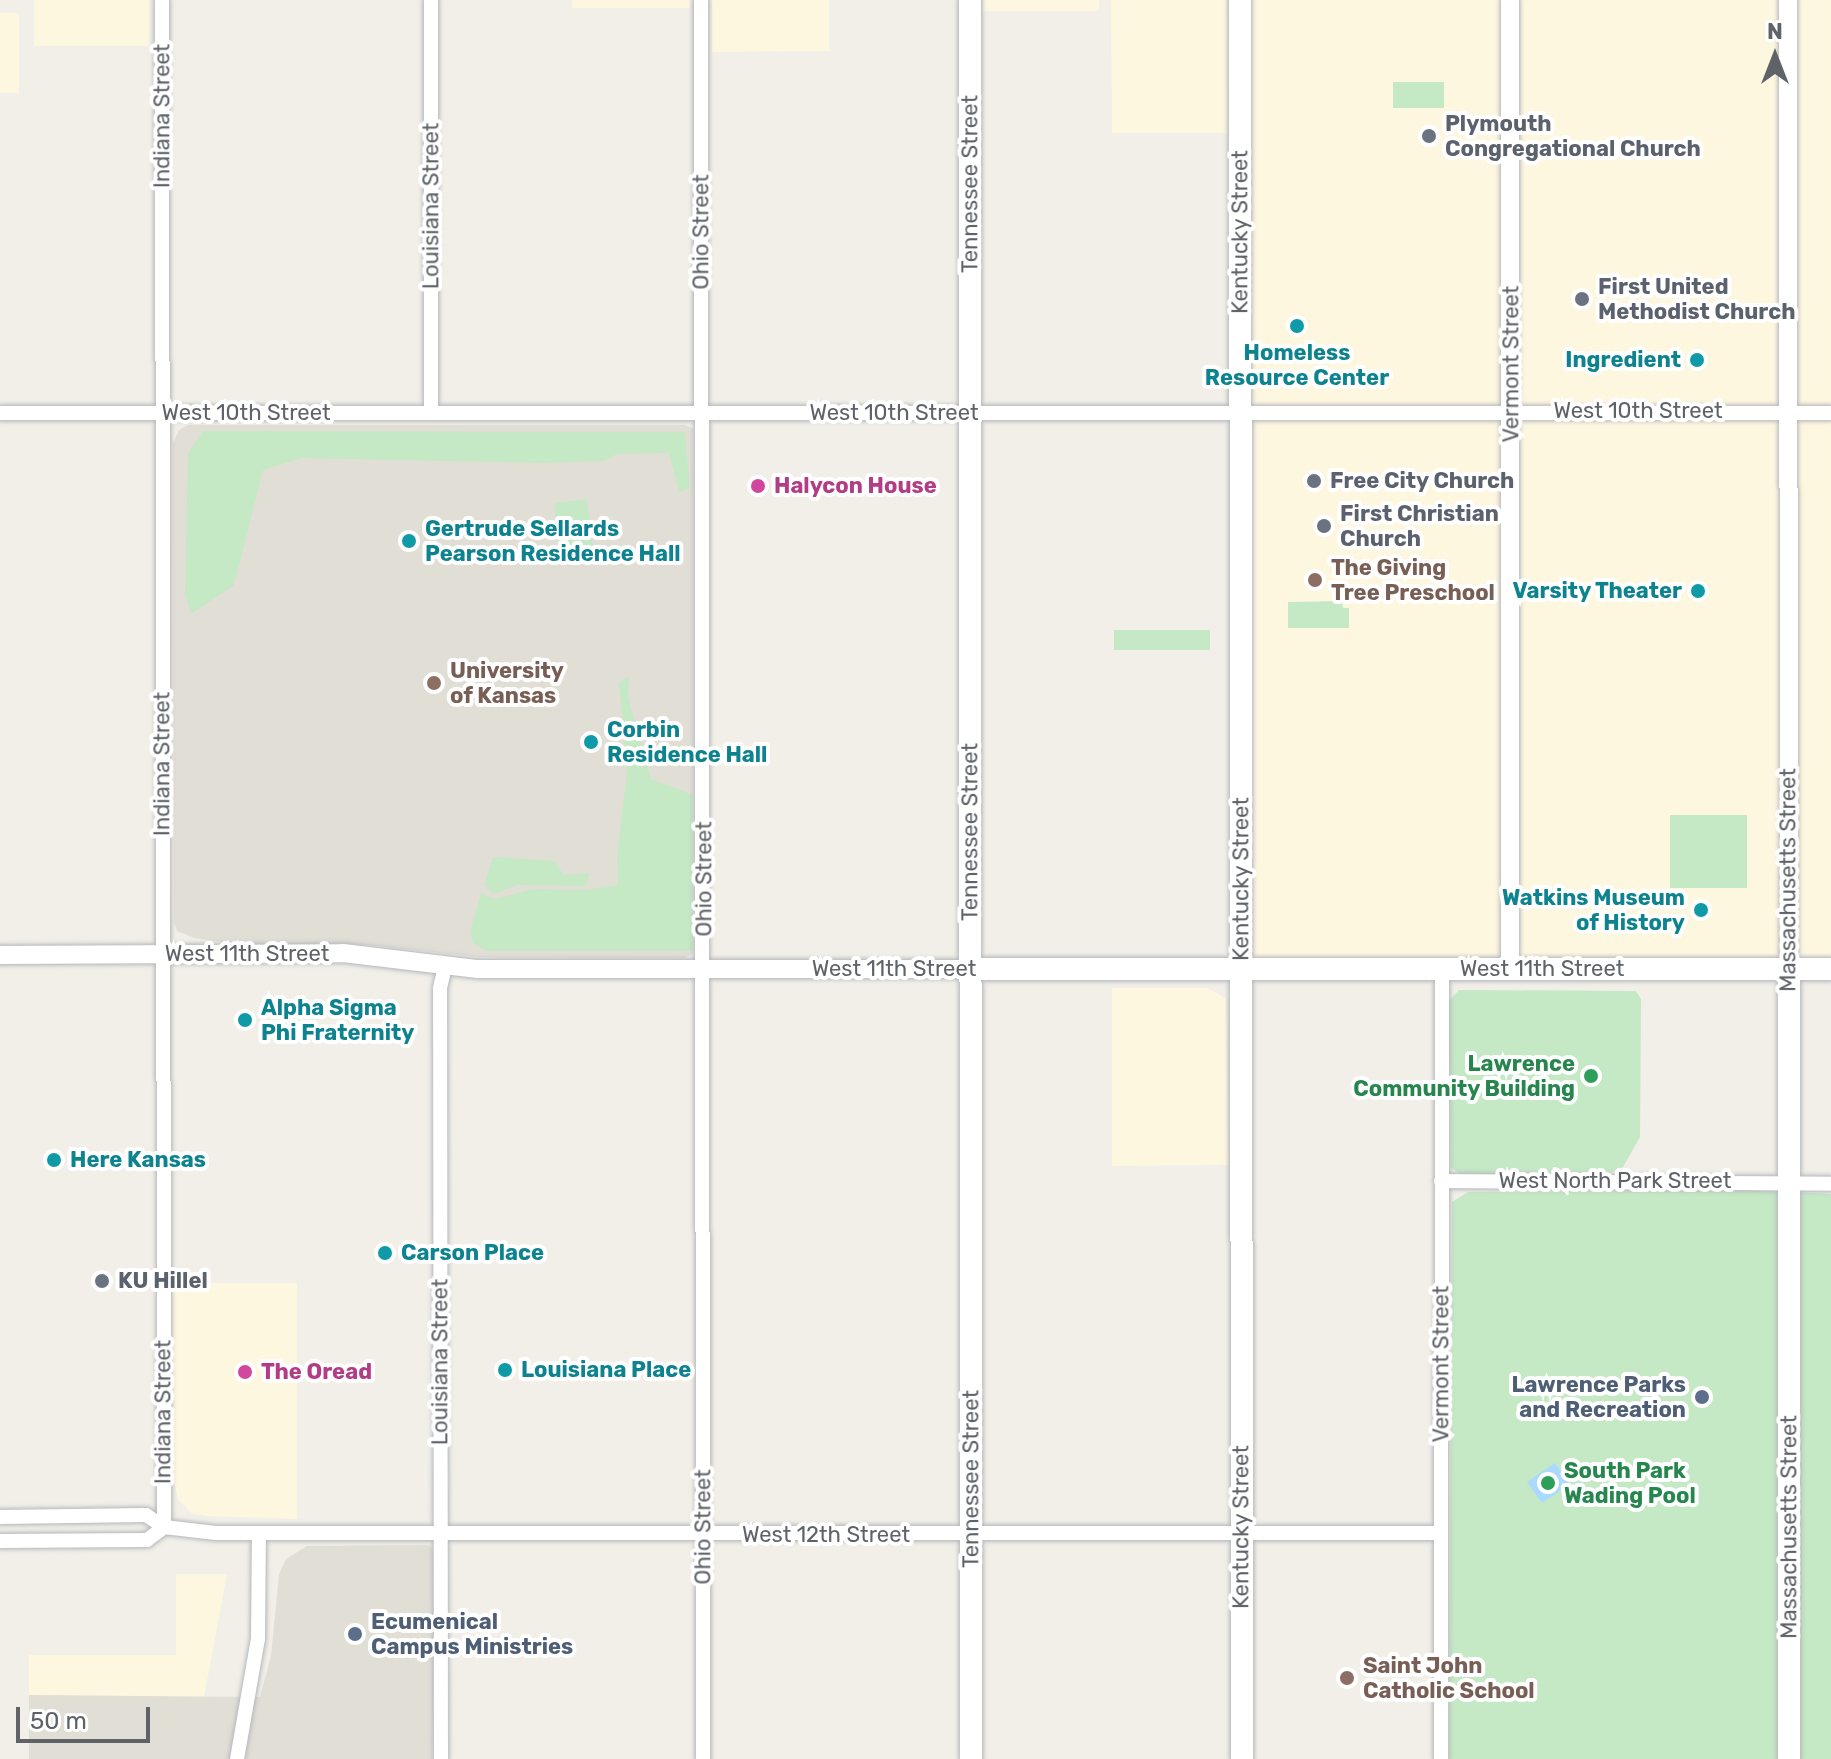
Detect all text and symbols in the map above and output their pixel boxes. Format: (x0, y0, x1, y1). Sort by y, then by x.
north arrow (1735, 16, 1815, 96)
text: N (1767, 18, 1783, 45)
street label: Indiana Street (149, 44, 175, 188)
street label: Tennessee Street (957, 95, 983, 273)
place label: Plymouth Congregational Church (1445, 110, 1701, 162)
street label: Louisiana Street (418, 123, 444, 289)
marker: Plymouth Congregational Church (1420, 127, 1438, 145)
street label: Kentucky Street (1227, 150, 1253, 314)
street label: Ohio Street (688, 174, 714, 290)
place label: First United Methodist Church (1598, 273, 1796, 324)
street label: Vermont Street (1498, 286, 1524, 442)
marker: First United Methodist Church (1573, 290, 1591, 308)
marker: Homeless Resource Center (1288, 317, 1306, 335)
place label: Homeless Resource Center (1205, 339, 1389, 390)
place label: Ingredient (1565, 347, 1681, 373)
marker: Ingredient (1688, 351, 1706, 369)
street label: West 10th Street (1553, 398, 1723, 424)
street label: West 10th Street (161, 400, 331, 426)
street label: West 10th Street (809, 400, 979, 426)
place label: Free City Church (1330, 468, 1515, 494)
marker: Free City Church (1305, 472, 1323, 490)
place label: Halycon House (774, 473, 937, 499)
marker: Halycon House (749, 477, 767, 495)
place label: First Christian Church (1340, 500, 1499, 552)
place label: Gertrude Sellards Pearson Residence Hall (425, 515, 681, 566)
marker: First Christian Church (1315, 517, 1333, 535)
marker: Gertrude Sellards Pearson Residence Hall (400, 532, 418, 550)
place label: The Giving Tree Preschool (1331, 554, 1495, 606)
marker: The Giving Tree Preschool (1306, 571, 1324, 589)
place label: Varsity Theater (1511, 578, 1682, 604)
marker: Varsity Theater (1689, 582, 1707, 600)
place label: University of Kansas (450, 657, 564, 708)
marker: University of Kansas (425, 674, 443, 692)
street label: Indiana Street (149, 692, 175, 836)
place label: Corbin Residence Hall (607, 716, 767, 768)
marker: Corbin Residence Hall (582, 733, 600, 751)
street label: Tennessee Street (957, 743, 983, 921)
street label: Massachusetts Street (1775, 768, 1801, 992)
street label: Kentucky Street (1228, 797, 1254, 961)
street label: Ohio Street (691, 821, 717, 937)
place label: Watkins Museum of History (1502, 884, 1685, 936)
marker: Watkins Museum of History (1692, 901, 1710, 919)
street label: West 11th Street (165, 941, 329, 967)
street label: West 11th Street (812, 956, 976, 982)
street label: West 11th Street (1460, 956, 1624, 982)
place label: Alpha Sigma Phi Fraternity (261, 994, 414, 1046)
marker: Alpha Sigma Phi Fraternity (236, 1011, 254, 1029)
place label: Lawrence Community Building (1353, 1050, 1575, 1102)
marker: Lawrence Community Building (1582, 1067, 1600, 1085)
place label: Here Kansas (70, 1147, 206, 1173)
marker: Here Kansas (45, 1151, 63, 1169)
street label: West North Park Street (1498, 1168, 1732, 1194)
place label: Carson Place (401, 1240, 544, 1266)
marker: Carson Place (376, 1244, 394, 1262)
place label: KU Hillel (118, 1268, 208, 1294)
marker: KU Hillel (93, 1272, 111, 1290)
street label: Louisiana Street (427, 1279, 453, 1445)
street label: Vermont Street (1428, 1286, 1454, 1442)
street label: Indiana Street (150, 1340, 176, 1484)
place label: Louisiana Place (521, 1357, 691, 1383)
place label: The Oread (261, 1359, 372, 1385)
marker: Louisiana Place (496, 1361, 514, 1379)
marker: The Oread (236, 1363, 254, 1381)
place label: Lawrence Parks and Recreation (1511, 1371, 1686, 1422)
marker: Lawrence Parks and Recreation (1693, 1388, 1711, 1406)
street label: Tennessee Street (958, 1390, 984, 1568)
street label: Massachusetts Street (1776, 1415, 1802, 1639)
street label: Kentucky Street (1228, 1445, 1254, 1609)
place label: South Park Wading Pool (1564, 1457, 1696, 1508)
street label: Ohio Street (690, 1469, 716, 1585)
marker: South Park Wading Pool (1539, 1474, 1557, 1492)
street label: West 12th Street (742, 1522, 910, 1548)
place label: Ecumenical Campus Ministries (371, 1608, 573, 1660)
marker: Ecumenical Campus Ministries (346, 1625, 364, 1643)
place label: Saint John Catholic School (1363, 1652, 1535, 1704)
marker: Saint John Catholic School (1338, 1669, 1356, 1687)
scale bar (20, 1691, 154, 1741)
text: 50 m (30, 1707, 87, 1735)

